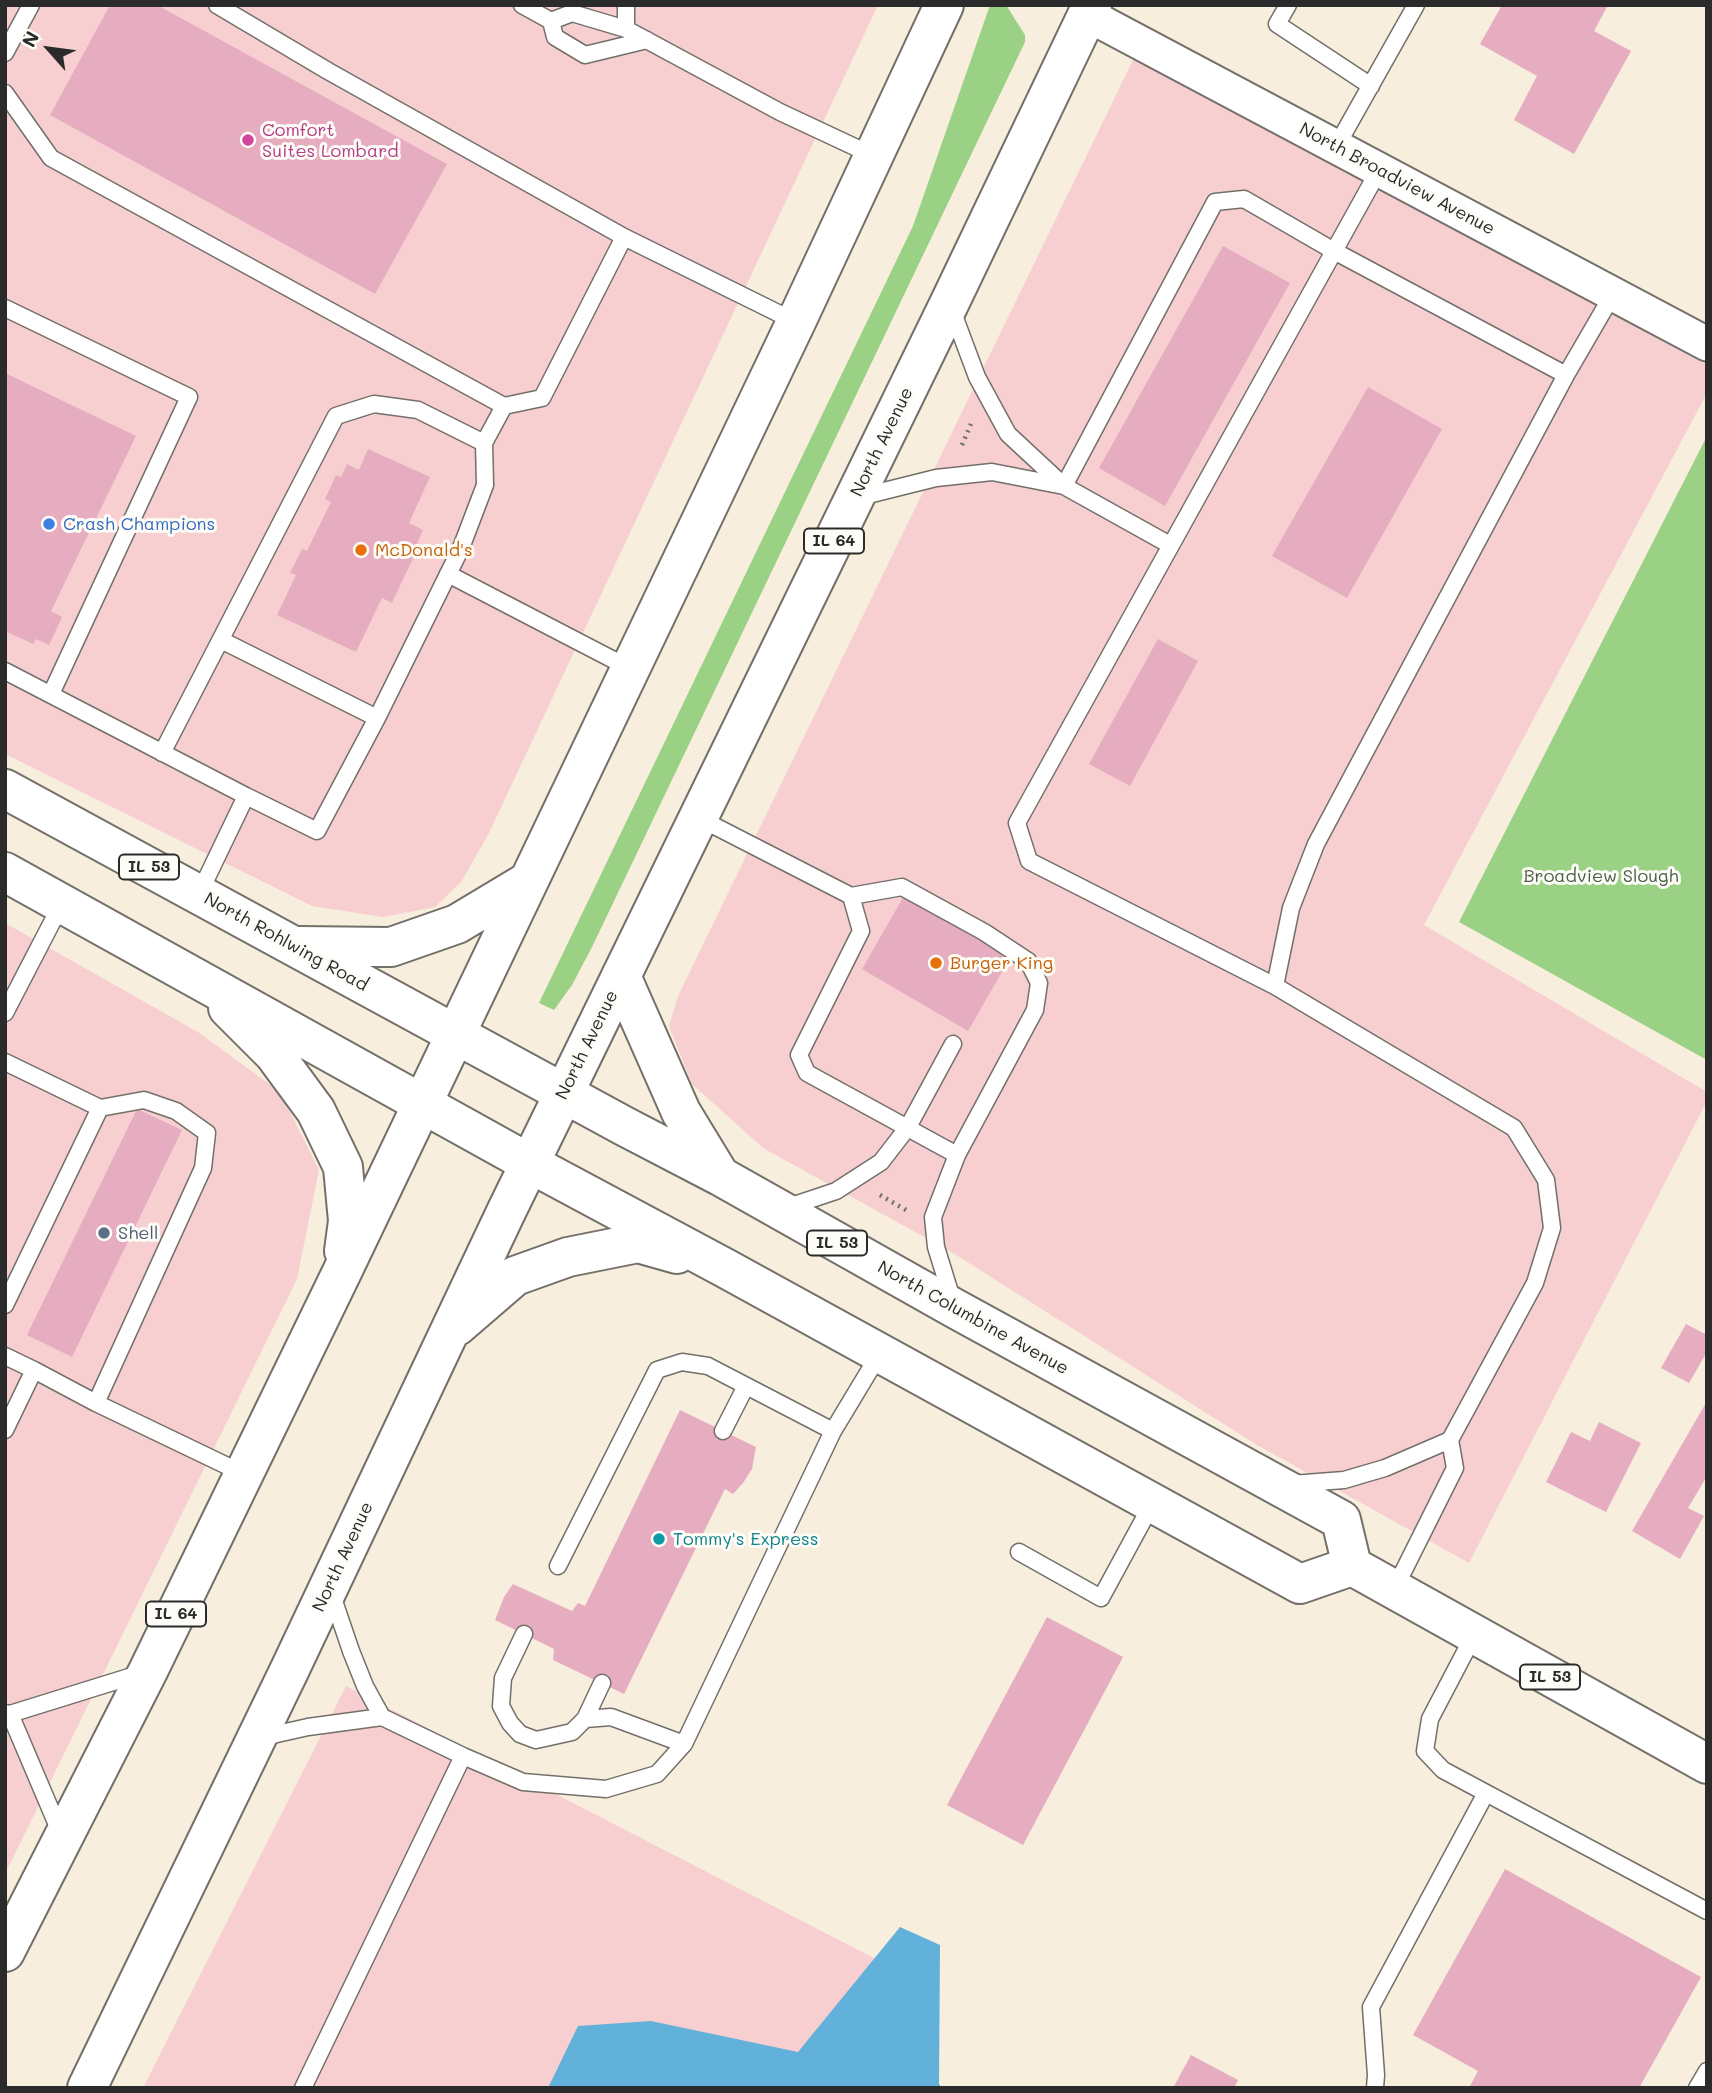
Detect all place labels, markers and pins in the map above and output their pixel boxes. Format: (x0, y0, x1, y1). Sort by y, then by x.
place label: Comfort Suites Lombard (262, 119, 399, 162)
marker: Comfort Suites Lombard (240, 132, 256, 148)
place label: Crash Champions (63, 513, 215, 535)
marker: Crash Champions (41, 516, 57, 532)
place label: McDonald's (375, 539, 473, 561)
marker: McDonald's (353, 542, 369, 558)
place label: Burger King (950, 952, 1053, 974)
marker: Burger King (928, 955, 944, 971)
place label: Shell (118, 1222, 158, 1244)
marker: Shell (96, 1225, 112, 1241)
place label: Tommy's Express (673, 1528, 819, 1550)
marker: Tommy's Express (651, 1531, 667, 1547)

